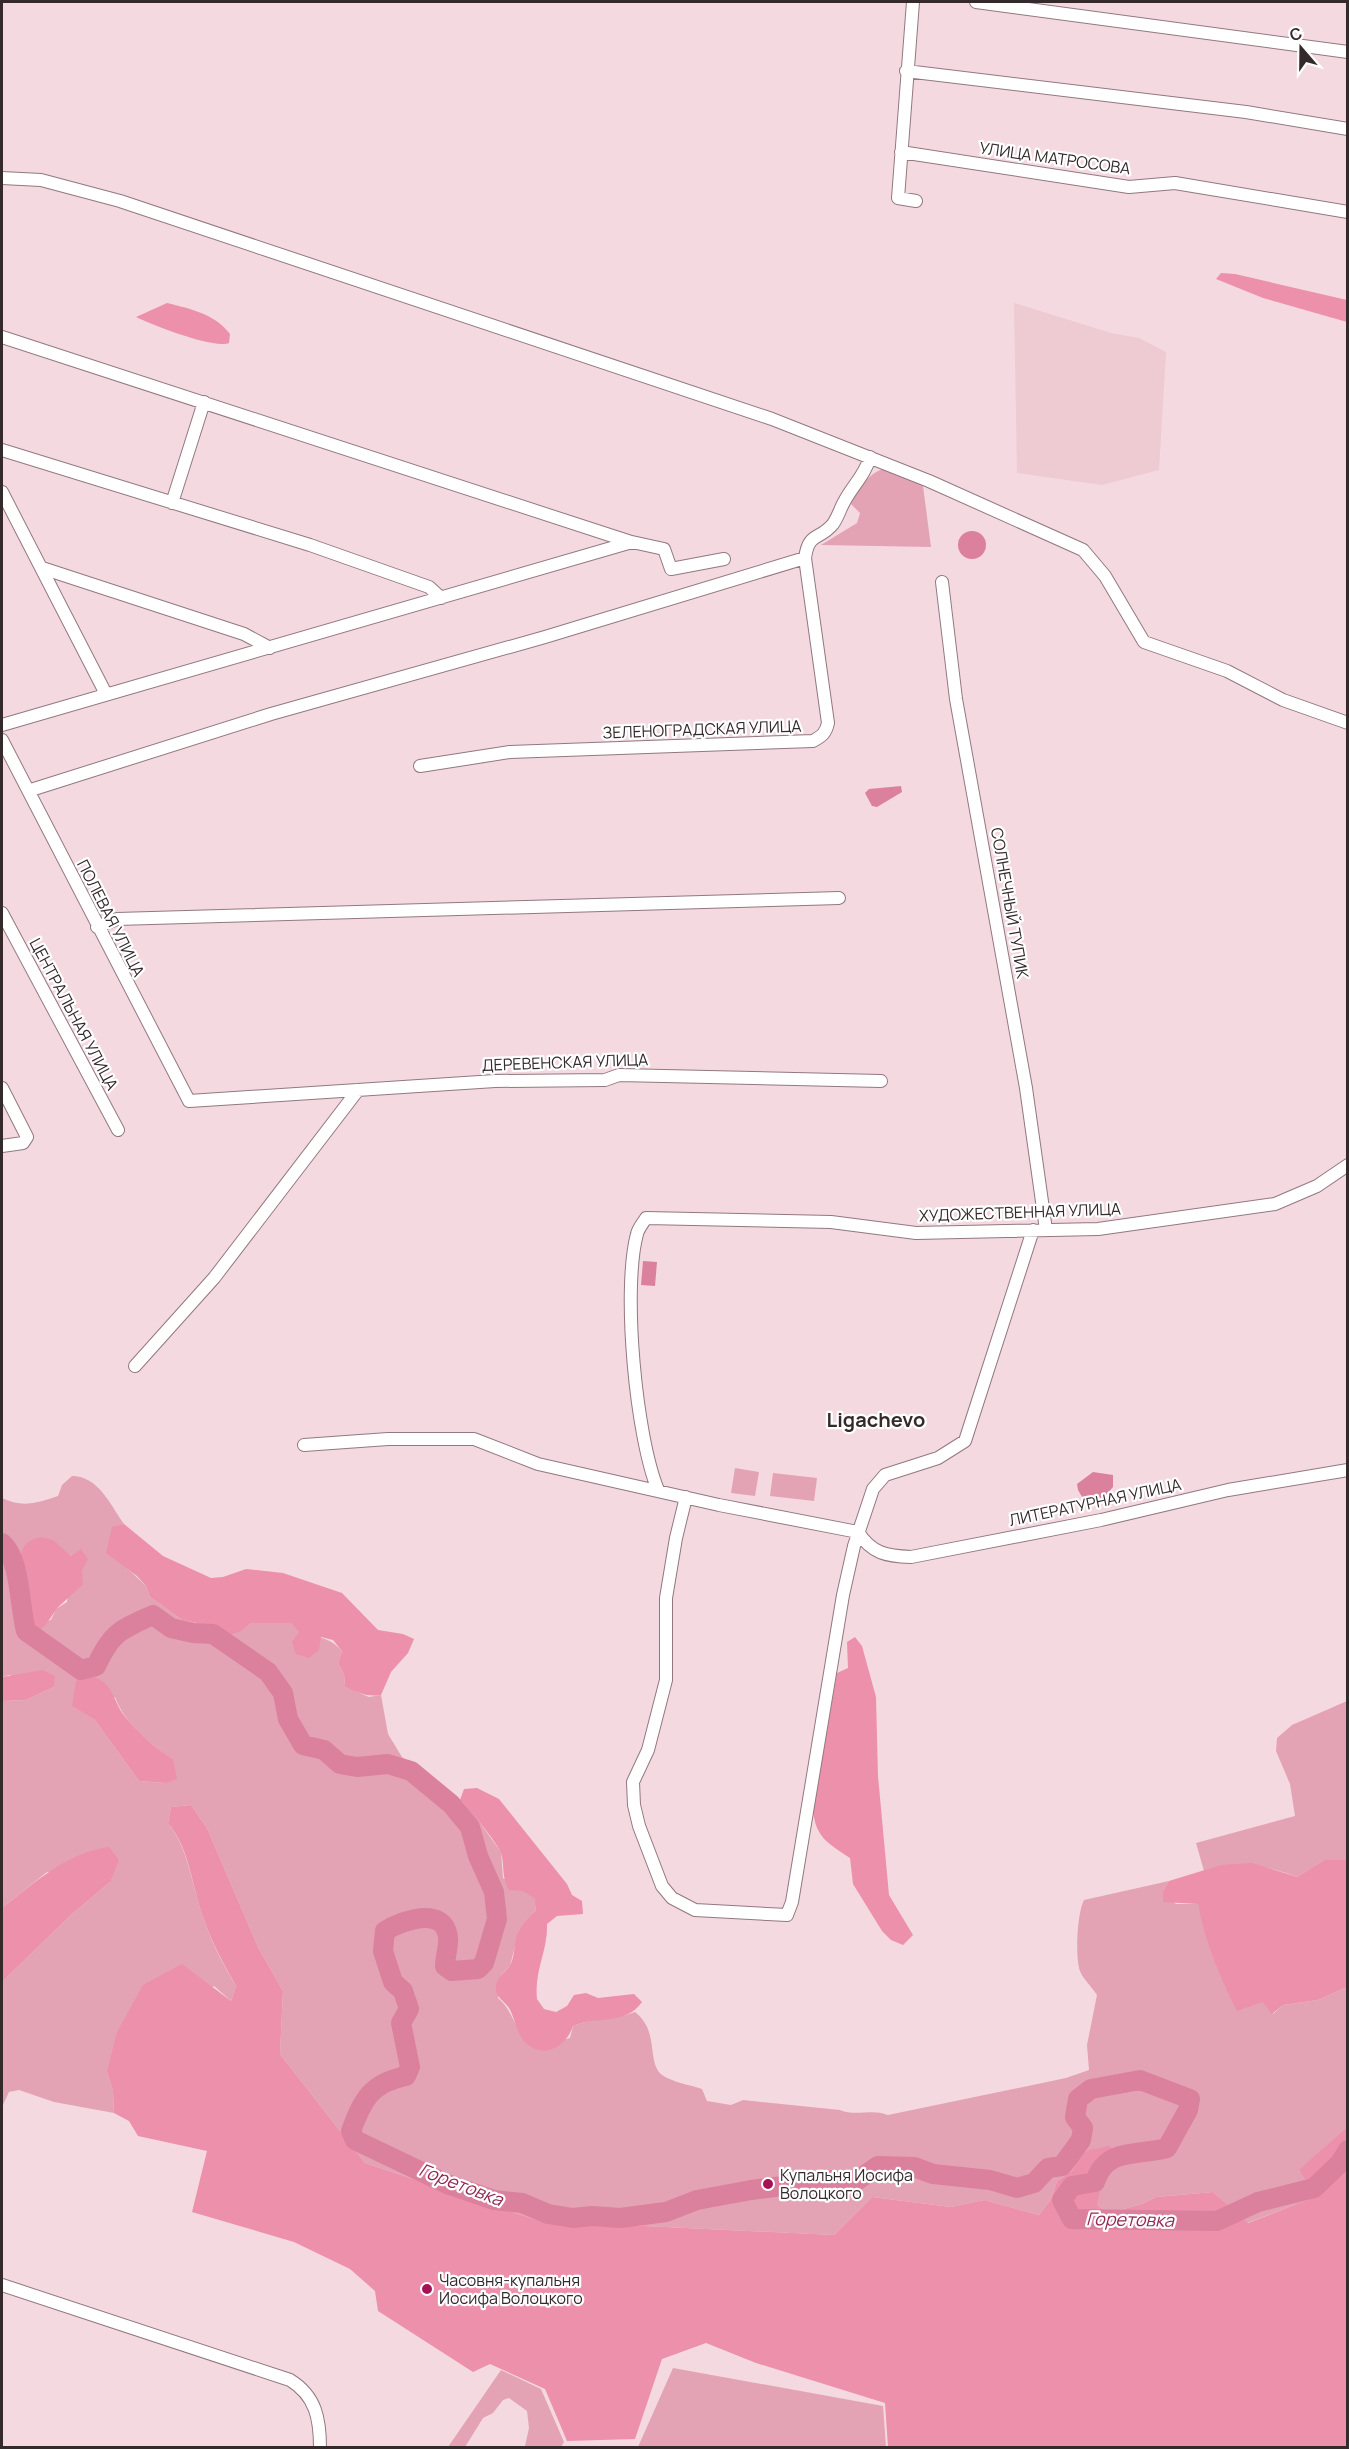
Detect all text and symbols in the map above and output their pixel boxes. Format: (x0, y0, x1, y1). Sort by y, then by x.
north arrow (1271, 18, 1331, 78)
text: С (1287, 21, 1305, 46)
street label: УЛИЦА МАТРОСОВА (978, 137, 1132, 179)
street label: ЗЕЛЕНОГРАДСКАЯ УЛИЦА (602, 715, 802, 743)
street label: СОЛНЕЧНЫЙ ТУПИК (986, 826, 1034, 981)
street label: ПОЛЕВАЯ УЛИЦА (72, 856, 150, 980)
street label: ЦЕНТРАЛЬНАЯ УЛИЦА (25, 934, 123, 1094)
street label: ДЕРЕВЕНСКАЯ УЛИЦА (481, 1048, 649, 1076)
street label: ХУДОЖЕСТВЕННАЯ УЛИЦА (919, 1197, 1121, 1227)
district label: Ligachevo (827, 1406, 925, 1433)
street label: ЛИТЕРАТУРНАЯ УЛИЦА (1007, 1473, 1183, 1531)
water label: Горетовка (416, 2157, 508, 2211)
place label: Купальня Иосифа Волоцкого (780, 2164, 913, 2204)
marker: Купальня Иосифа Волоцкого (761, 2177, 775, 2191)
water label: Горетовка (1086, 2206, 1175, 2232)
place label: Часовня-купальня Иосифа Волоцкого (439, 2269, 583, 2309)
marker: Часовня-купальня Иосифа Волоцкого (420, 2282, 434, 2296)

